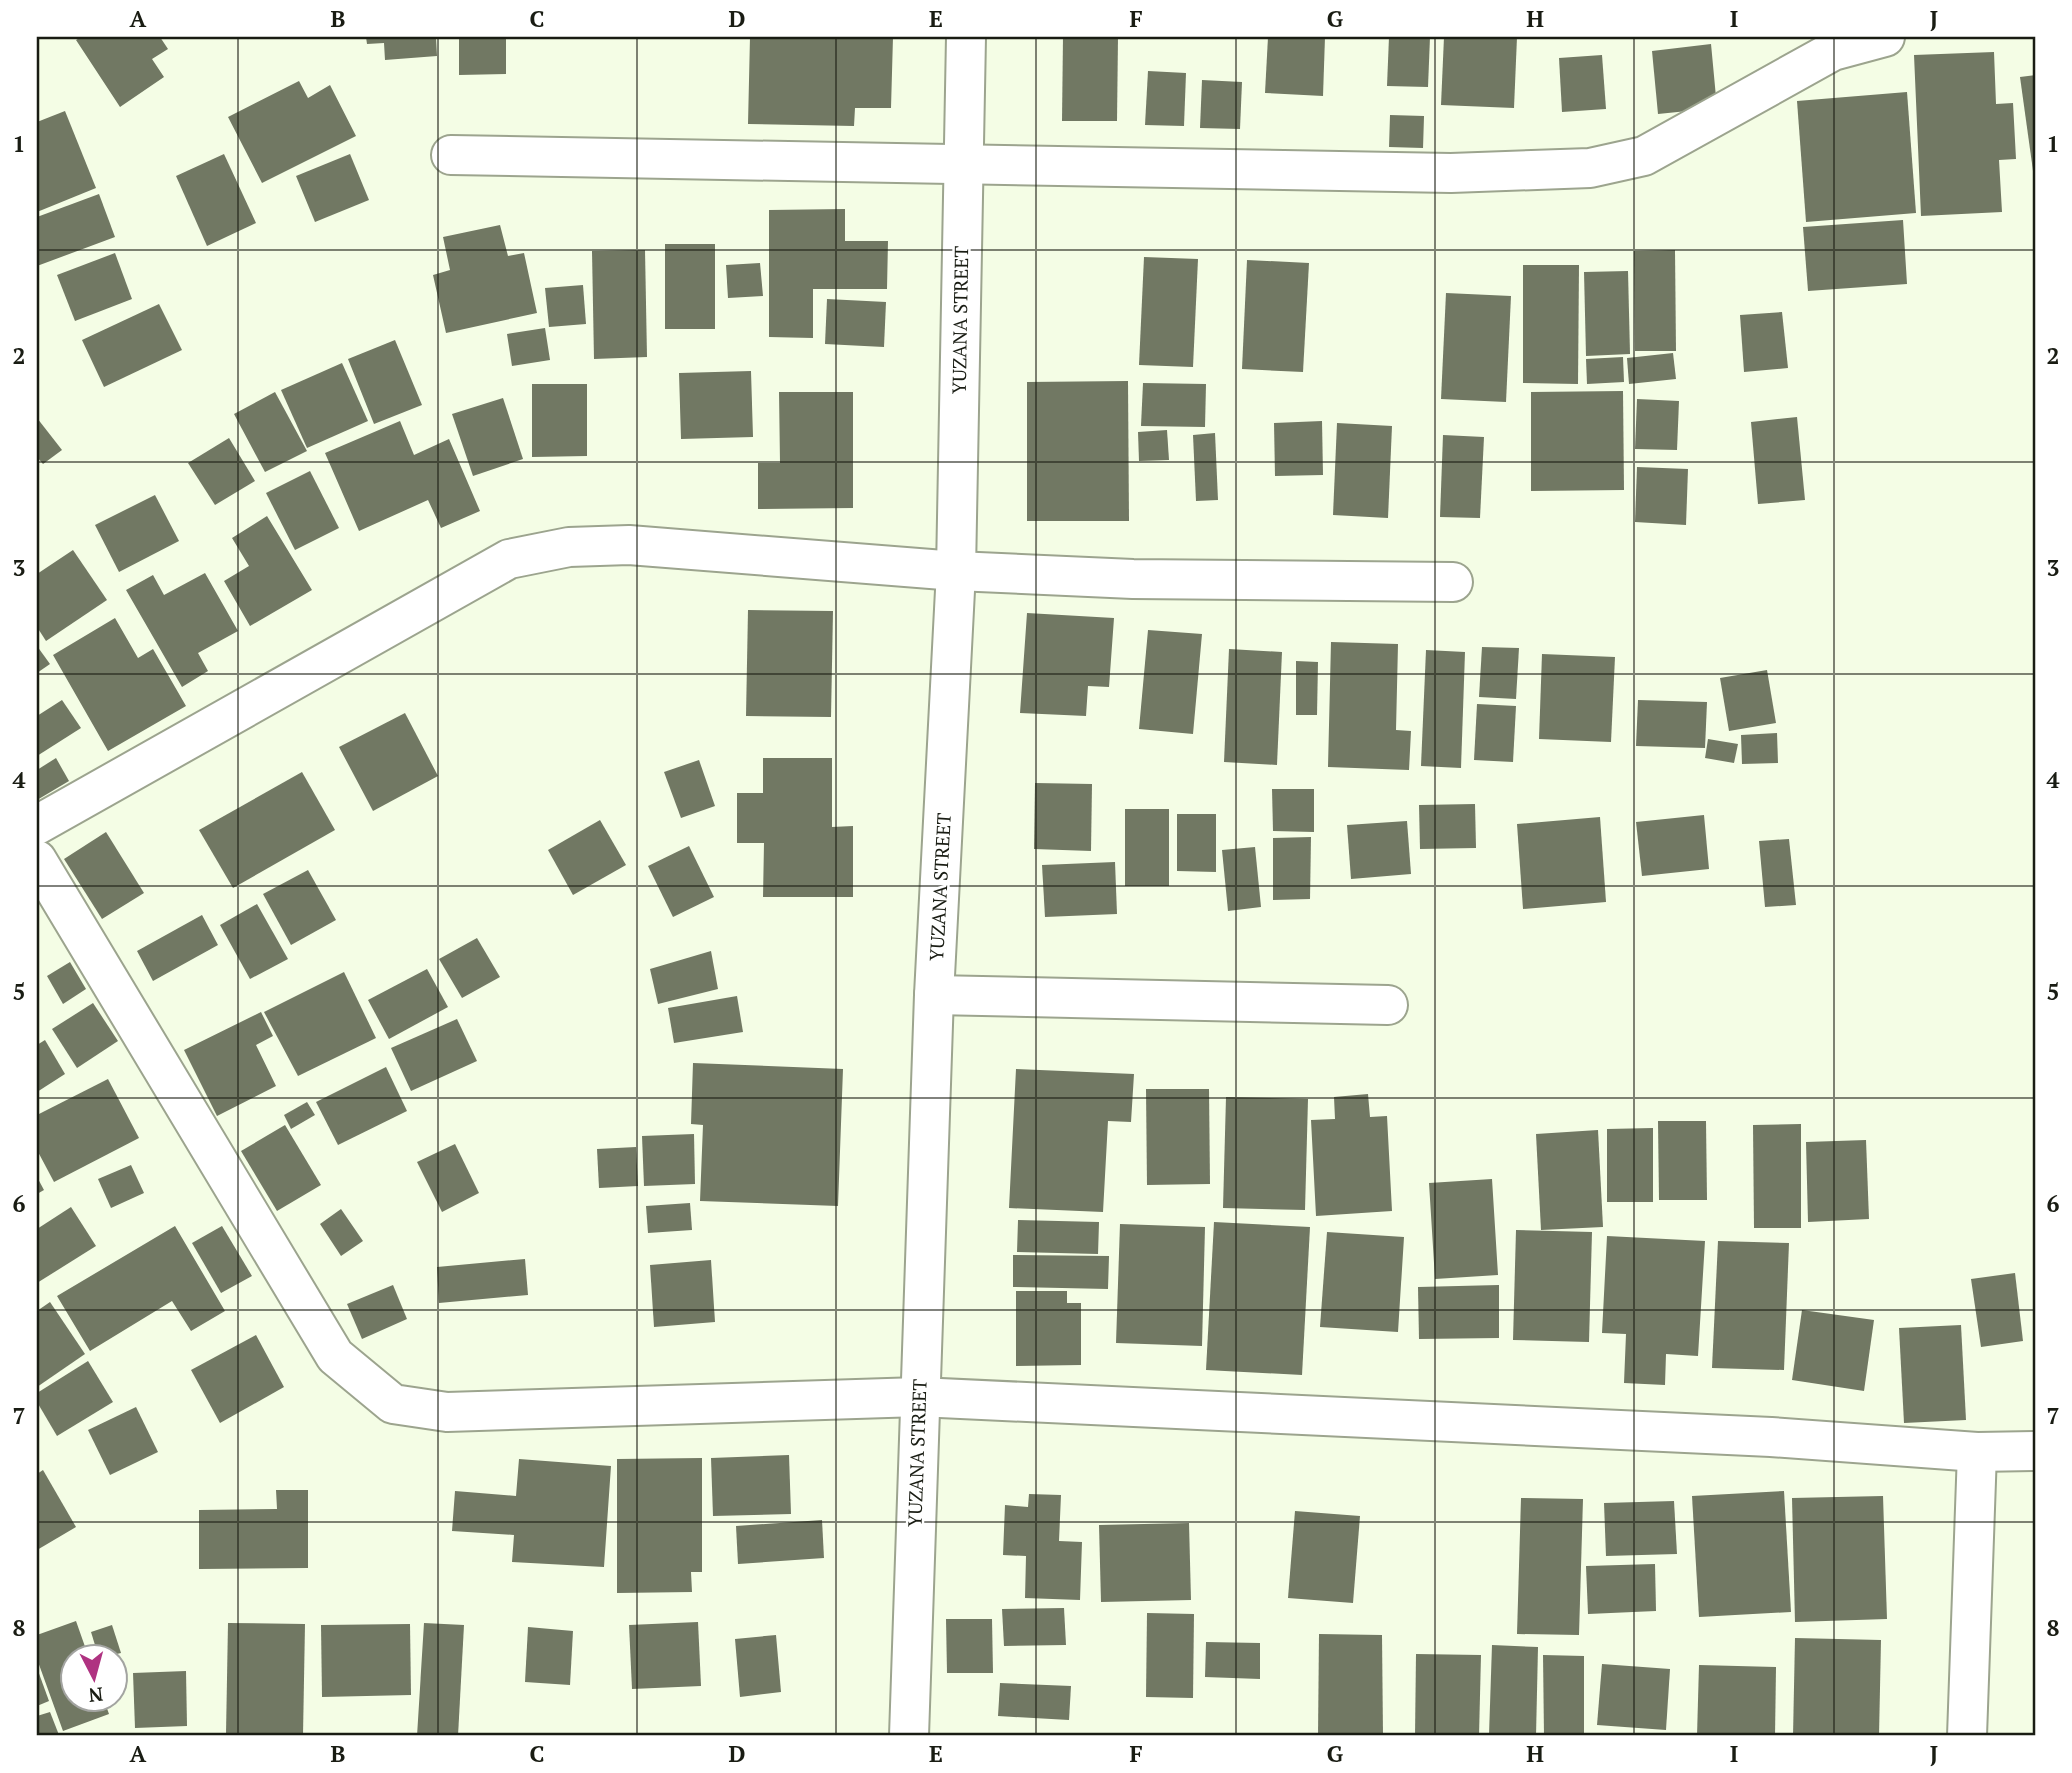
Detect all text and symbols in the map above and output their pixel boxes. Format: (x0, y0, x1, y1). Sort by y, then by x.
text: A (130, 3, 147, 34)
text: B (331, 3, 346, 34)
text: C (530, 3, 545, 34)
text: D (729, 3, 746, 34)
text: E (929, 3, 943, 34)
text: F (1129, 3, 1143, 34)
text: G (1327, 3, 1344, 34)
text: H (1526, 3, 1544, 34)
text: I (1730, 3, 1738, 34)
text: J (1930, 3, 1938, 34)
text: 1 (13, 128, 26, 159)
text: 1 (2047, 128, 2060, 159)
street label: YUZANA STREET (946, 245, 973, 394)
text: 2 (13, 340, 26, 371)
text: 2 (2047, 340, 2060, 371)
text: 3 (13, 552, 26, 583)
text: 3 (2047, 552, 2060, 583)
text: 4 (13, 764, 26, 795)
text: 4 (2047, 764, 2060, 795)
street label: YUZANA STREET (923, 812, 956, 962)
text: 5 (13, 976, 26, 1007)
text: 5 (2047, 976, 2060, 1007)
text: 6 (13, 1188, 26, 1219)
text: 6 (2047, 1188, 2060, 1219)
street label: YUZANA STREET (901, 1378, 932, 1528)
text: 7 (13, 1400, 26, 1431)
text: 7 (2047, 1400, 2060, 1431)
text: 8 (13, 1612, 26, 1643)
text: 8 (2047, 1612, 2060, 1643)
north arrow (60, 1644, 130, 1714)
text: N (87, 1682, 104, 1709)
text: A (130, 1738, 147, 1769)
text: B (331, 1738, 346, 1769)
text: C (530, 1738, 545, 1769)
text: D (729, 1738, 746, 1769)
text: E (929, 1738, 943, 1769)
text: F (1129, 1738, 1143, 1769)
text: G (1327, 1738, 1344, 1769)
text: H (1526, 1738, 1544, 1769)
text: I (1730, 1738, 1738, 1769)
text: J (1930, 1738, 1938, 1769)

